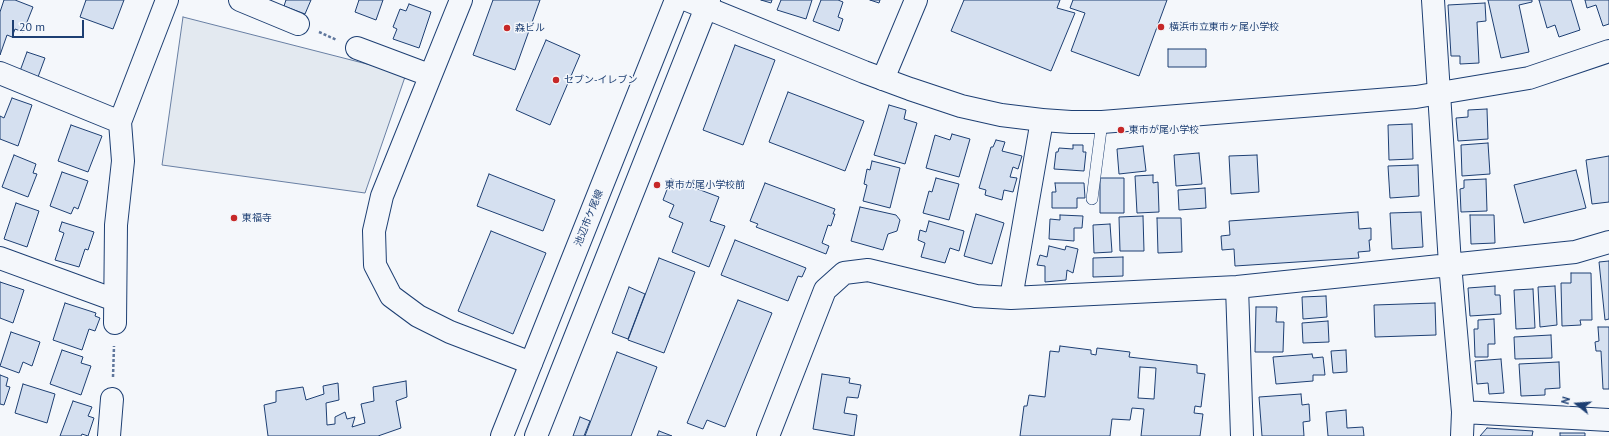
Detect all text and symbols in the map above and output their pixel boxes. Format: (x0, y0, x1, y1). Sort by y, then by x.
scale bar (14, 12, 86, 38)
text: 20 m (19, 19, 45, 34)
place label: 横浜市立東市ヶ尾小学校 (1169, 21, 1279, 33)
place label: 森ビル (515, 22, 545, 34)
marker: 横浜市立東市ヶ尾小学校 (1156, 22, 1166, 32)
marker: 森ビル (502, 23, 512, 33)
place label: セブン-イレブン (564, 74, 638, 86)
marker: セブン-イレブン (551, 75, 561, 85)
place label: 東市が尾小学校 (1129, 124, 1199, 136)
marker: 東市が尾小学校 (1116, 125, 1126, 135)
place label: 東市が尾小学校前 (665, 179, 745, 191)
marker: 東市が尾小学校前 (652, 180, 662, 190)
street label: 池辺市ケ尾線 (572, 188, 606, 248)
place label: 東福寺 (242, 212, 272, 224)
marker: 東福寺 (229, 213, 239, 223)
north arrow (1557, 384, 1597, 424)
text: N (1558, 395, 1573, 406)

